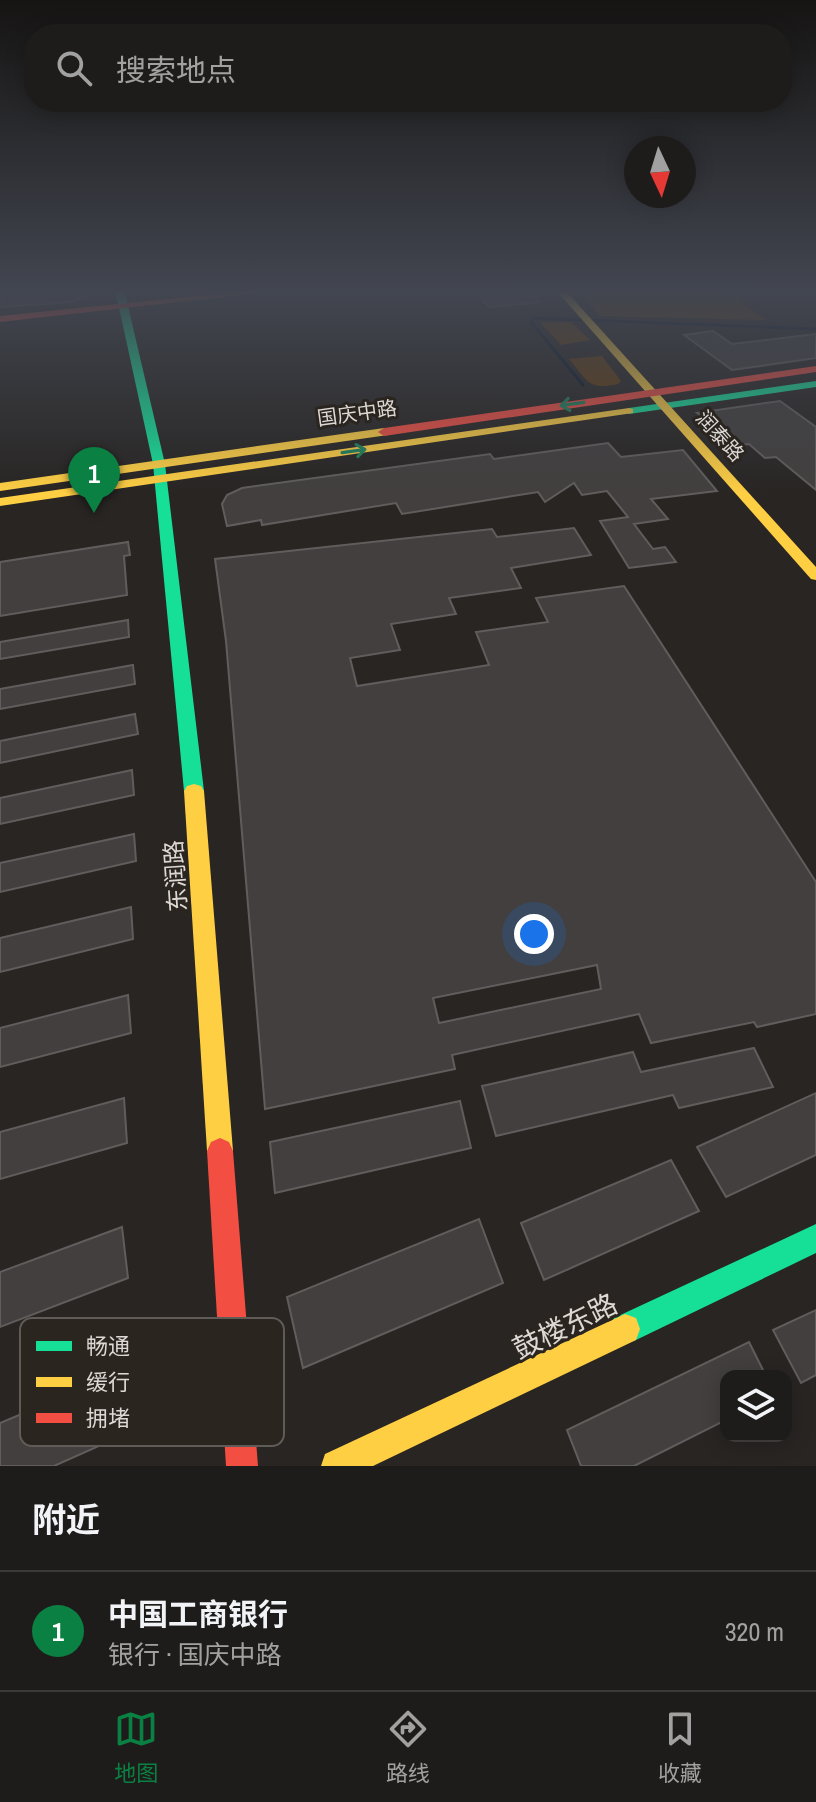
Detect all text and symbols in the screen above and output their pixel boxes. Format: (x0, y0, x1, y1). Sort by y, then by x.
search box (24, 24, 792, 112)
icon: search (52, 46, 96, 90)
text: 搜索地点 (116, 50, 236, 90)
north arrow (624, 136, 696, 208)
street label: 国庆中路 (315, 394, 398, 431)
one-way arrow (560, 397, 586, 412)
street label: 润泰路 (690, 404, 750, 467)
one-way arrow (341, 443, 366, 458)
pin: 1 (68, 447, 120, 513)
street label: 东润路 (157, 839, 193, 913)
your location (514, 914, 554, 954)
street label: 鼓楼东路 (506, 1284, 624, 1368)
legend (20, 1318, 284, 1446)
text: 畅通 (86, 1331, 130, 1361)
text: 缓行 (86, 1367, 130, 1397)
map controls (720, 1370, 792, 1442)
button: layers (720, 1370, 792, 1442)
text: 拥堵 (86, 1403, 130, 1433)
text: 附近 (32, 1497, 100, 1543)
text: 中国工商银行 (108, 1594, 288, 1634)
text: 1 (52, 1614, 64, 1649)
text: 320 m (725, 1614, 784, 1649)
text: 银行 · 国庆中路 (108, 1637, 282, 1672)
tab: 地图 (114, 1707, 158, 1788)
tab: 路线 (386, 1707, 430, 1788)
tab: 收藏 (658, 1707, 702, 1788)

